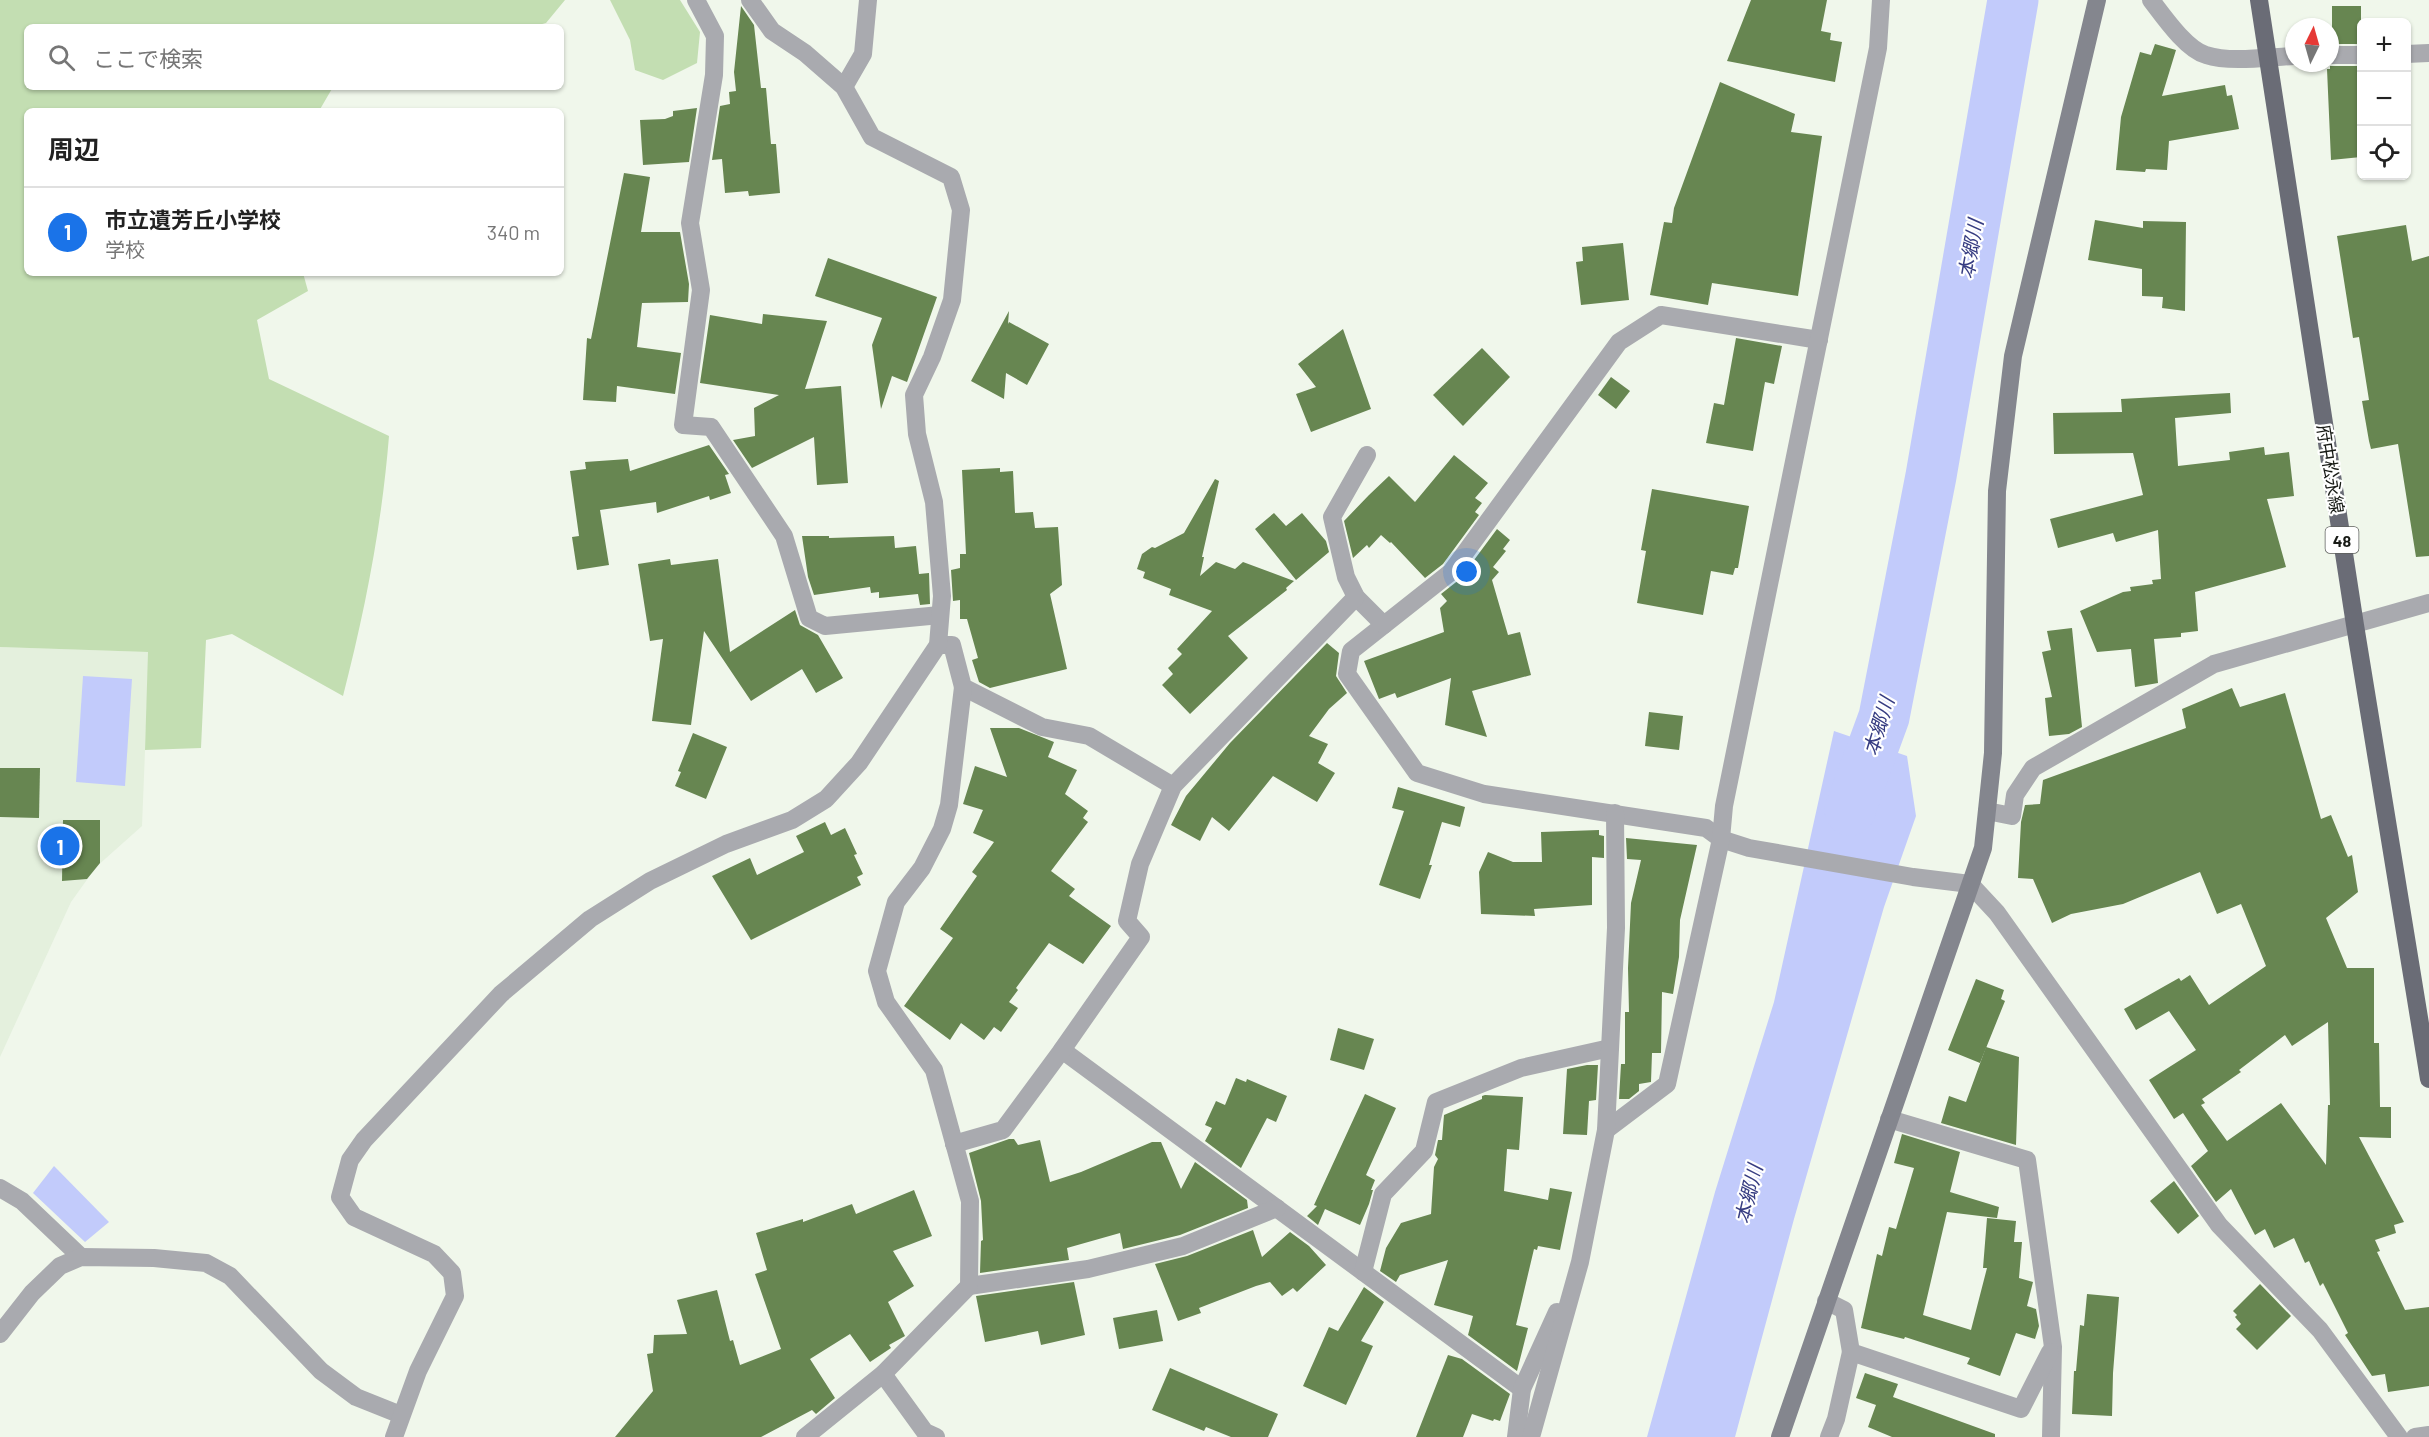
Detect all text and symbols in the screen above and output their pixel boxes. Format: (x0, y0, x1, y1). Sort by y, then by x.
north arrow (2285, 18, 2339, 72)
map controls (2357, 18, 2411, 180)
button: + (2357, 18, 2411, 72)
search box (24, 24, 564, 90)
icon: search (45, 41, 78, 74)
text: ここで検索 (93, 45, 203, 71)
button: − (2357, 72, 2411, 126)
button: locate (2357, 126, 2411, 180)
text: 周辺 (48, 133, 100, 164)
text: 市立遺芳丘小学校 (105, 206, 281, 232)
water label: 本郷川 (1953, 215, 1987, 281)
text: 1 (64, 220, 71, 244)
text: 340 m (487, 220, 540, 244)
text: 学校 (105, 237, 145, 261)
street label: 府中松永線 (2313, 423, 2349, 515)
road number: 48 (2326, 527, 2358, 553)
your location (1452, 557, 1481, 586)
water label: 本郷川 (1858, 692, 1899, 758)
pin: 1 (40, 824, 80, 868)
water label: 本郷川 (1730, 1160, 1767, 1226)

